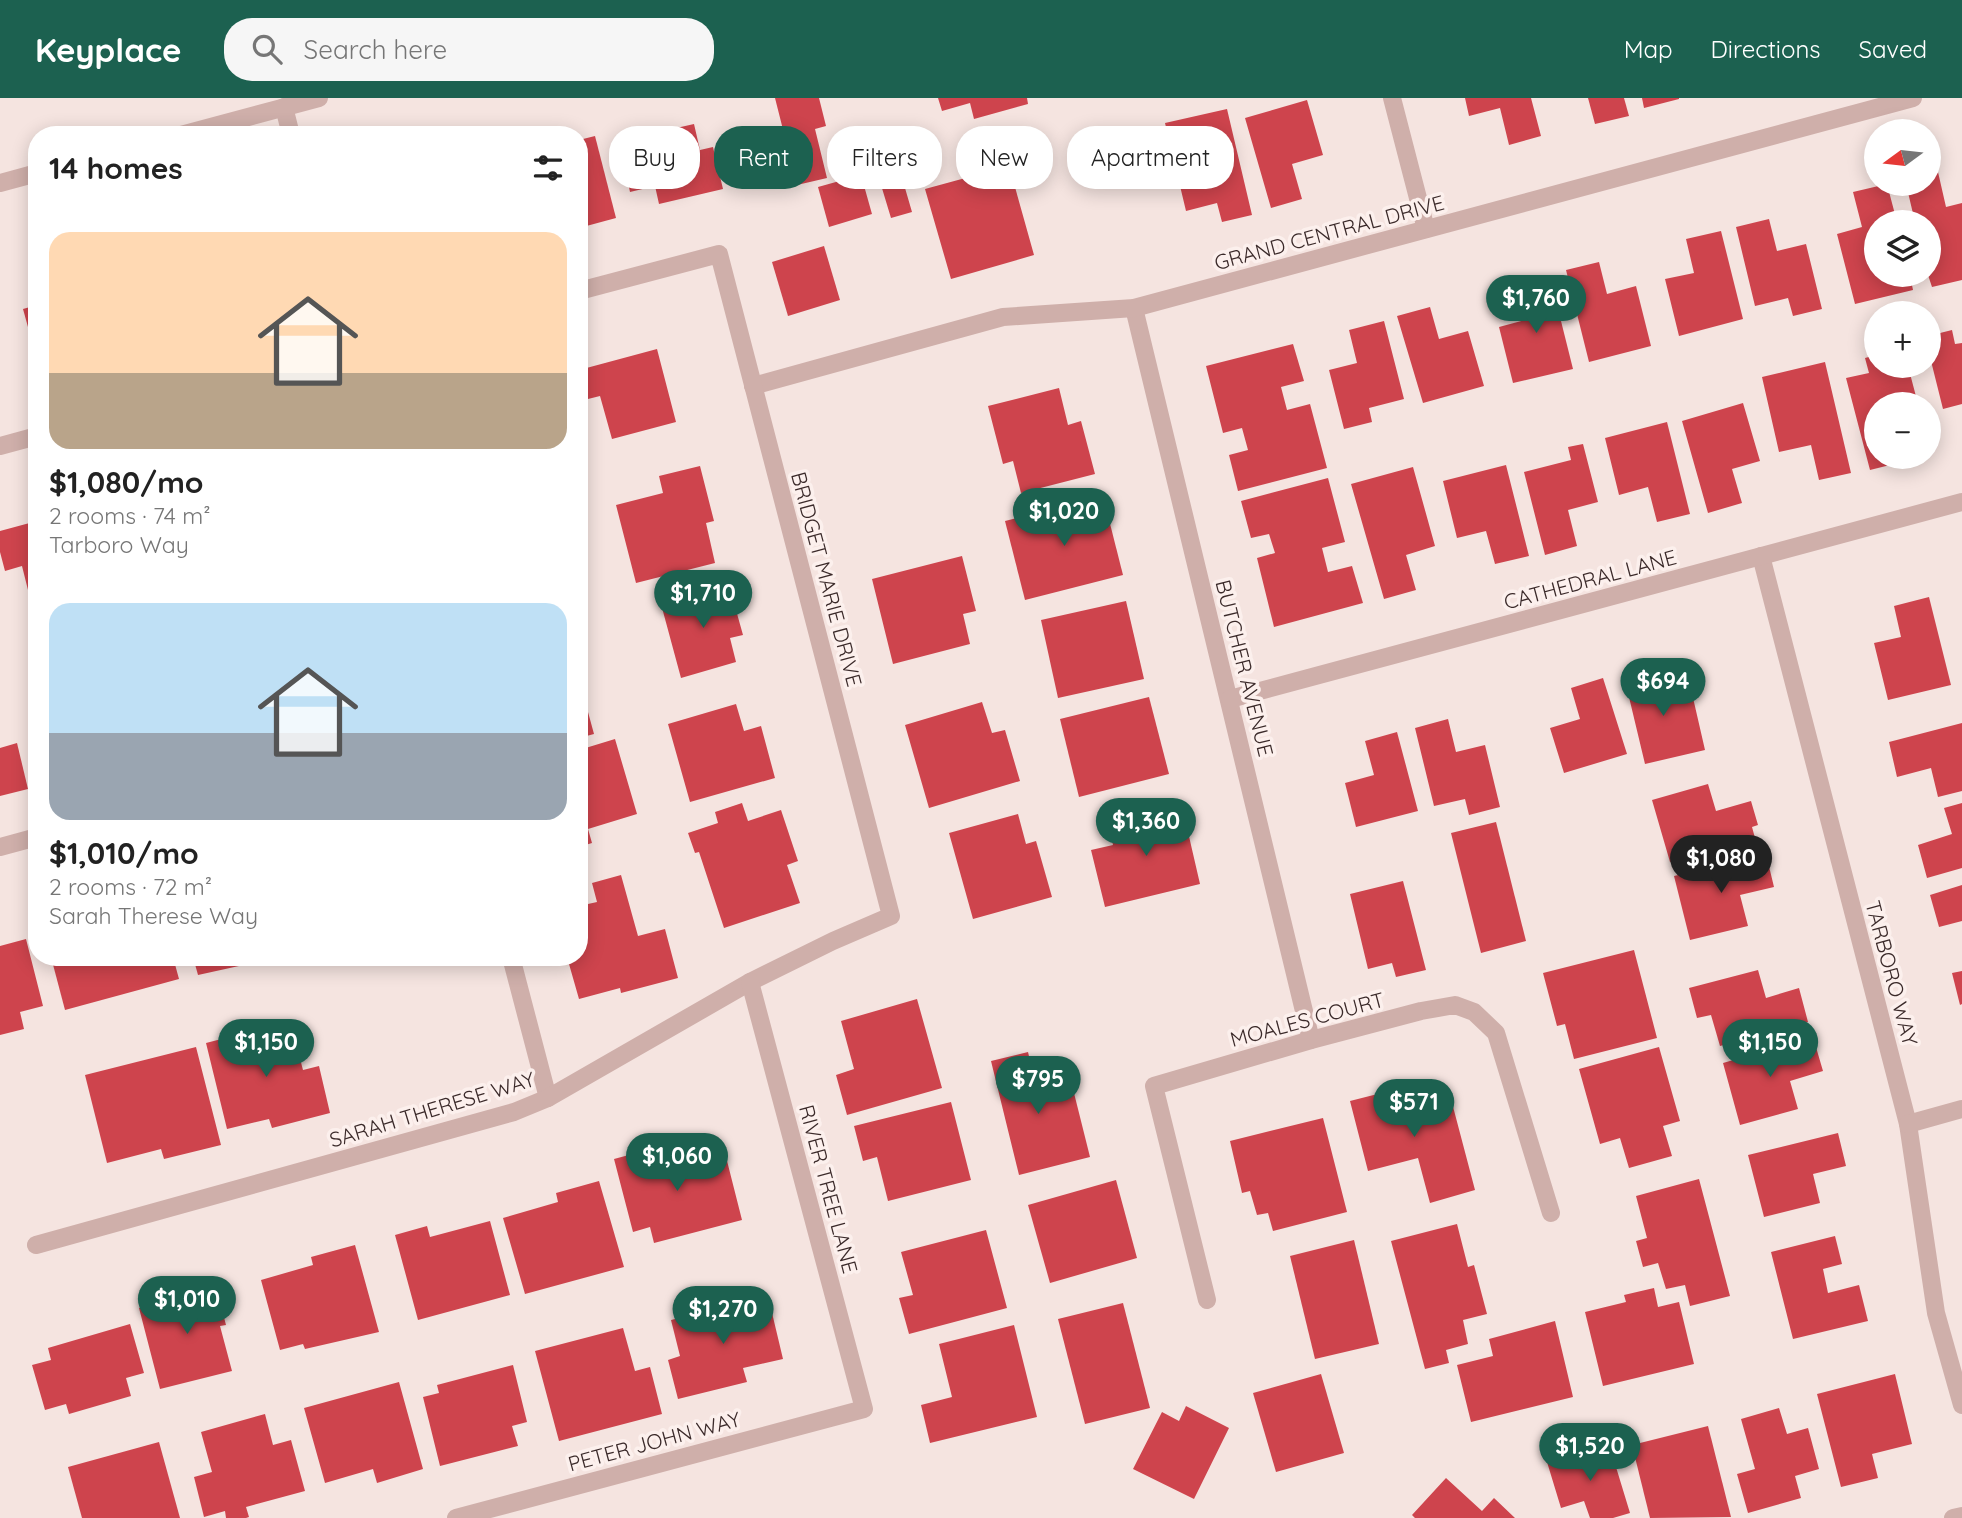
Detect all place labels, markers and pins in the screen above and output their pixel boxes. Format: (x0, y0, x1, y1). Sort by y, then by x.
pin: $1,760 (1479, 275, 1593, 335)
pin: $1,020 (1007, 489, 1121, 548)
pin: $1,710 (646, 570, 760, 630)
pin: $694 (1622, 658, 1704, 718)
pin: $1,360 (1089, 798, 1203, 858)
pin: $1,080 (1664, 836, 1778, 895)
pin: $1,150 (209, 1020, 323, 1079)
pin: $1,150 (1713, 1020, 1827, 1079)
pin: $795 (997, 1056, 1079, 1116)
pin: $571 (1373, 1080, 1455, 1139)
pin: $1,060 (620, 1134, 734, 1193)
pin: $1,010 (130, 1276, 244, 1336)
pin: $1,270 (666, 1286, 780, 1346)
pin: $1,520 (1533, 1424, 1647, 1483)

